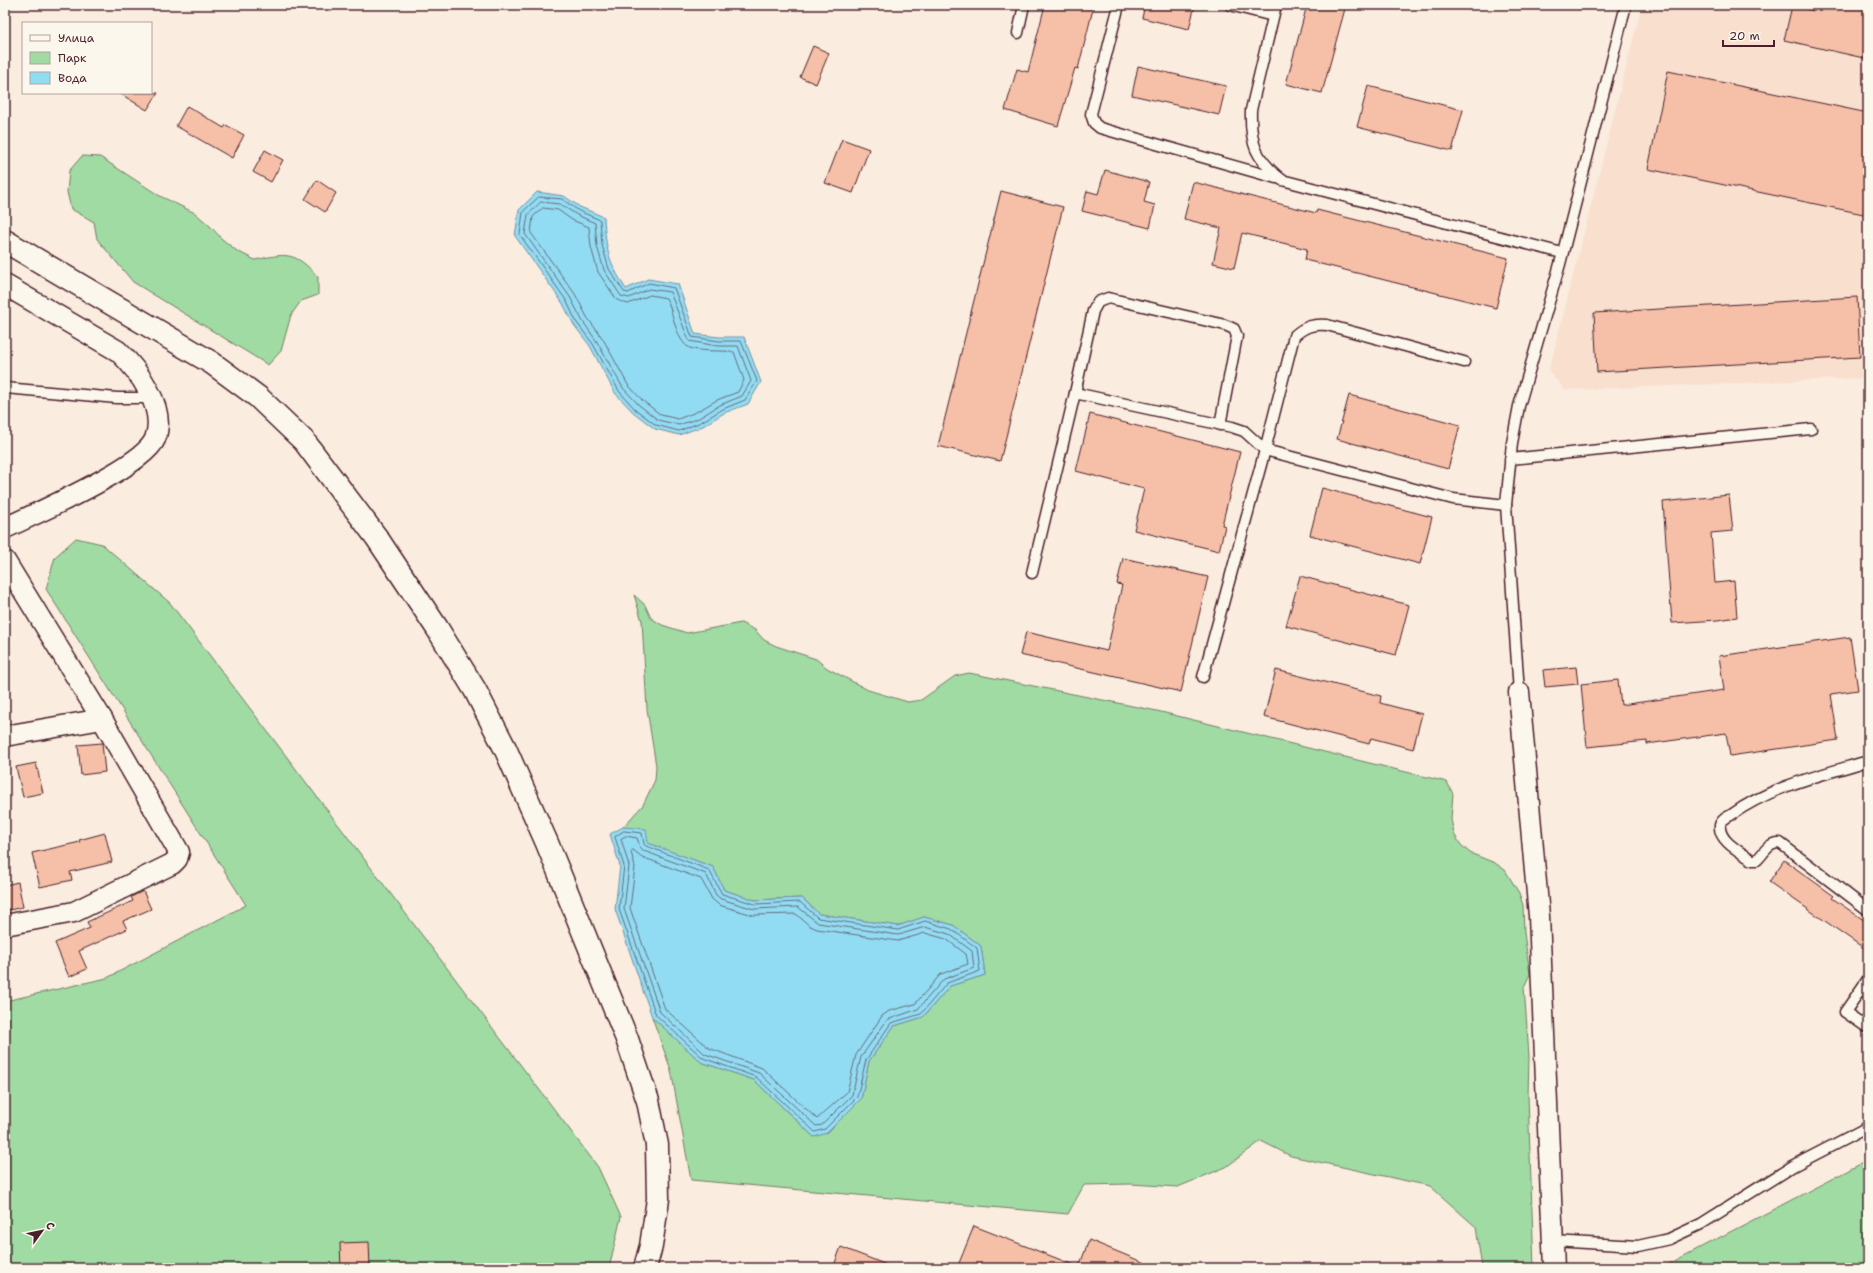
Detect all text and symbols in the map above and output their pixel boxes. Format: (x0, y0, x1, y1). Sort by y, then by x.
legend (22, 22, 152, 94)
scale bar (1723, 22, 1774, 48)
text: 20 m (1729, 28, 1760, 44)
text: Улица (58, 30, 95, 46)
text: Парк (58, 50, 87, 66)
text: Вода (58, 70, 87, 86)
north arrow (22, 1211, 62, 1251)
text: С (42, 1219, 58, 1233)

